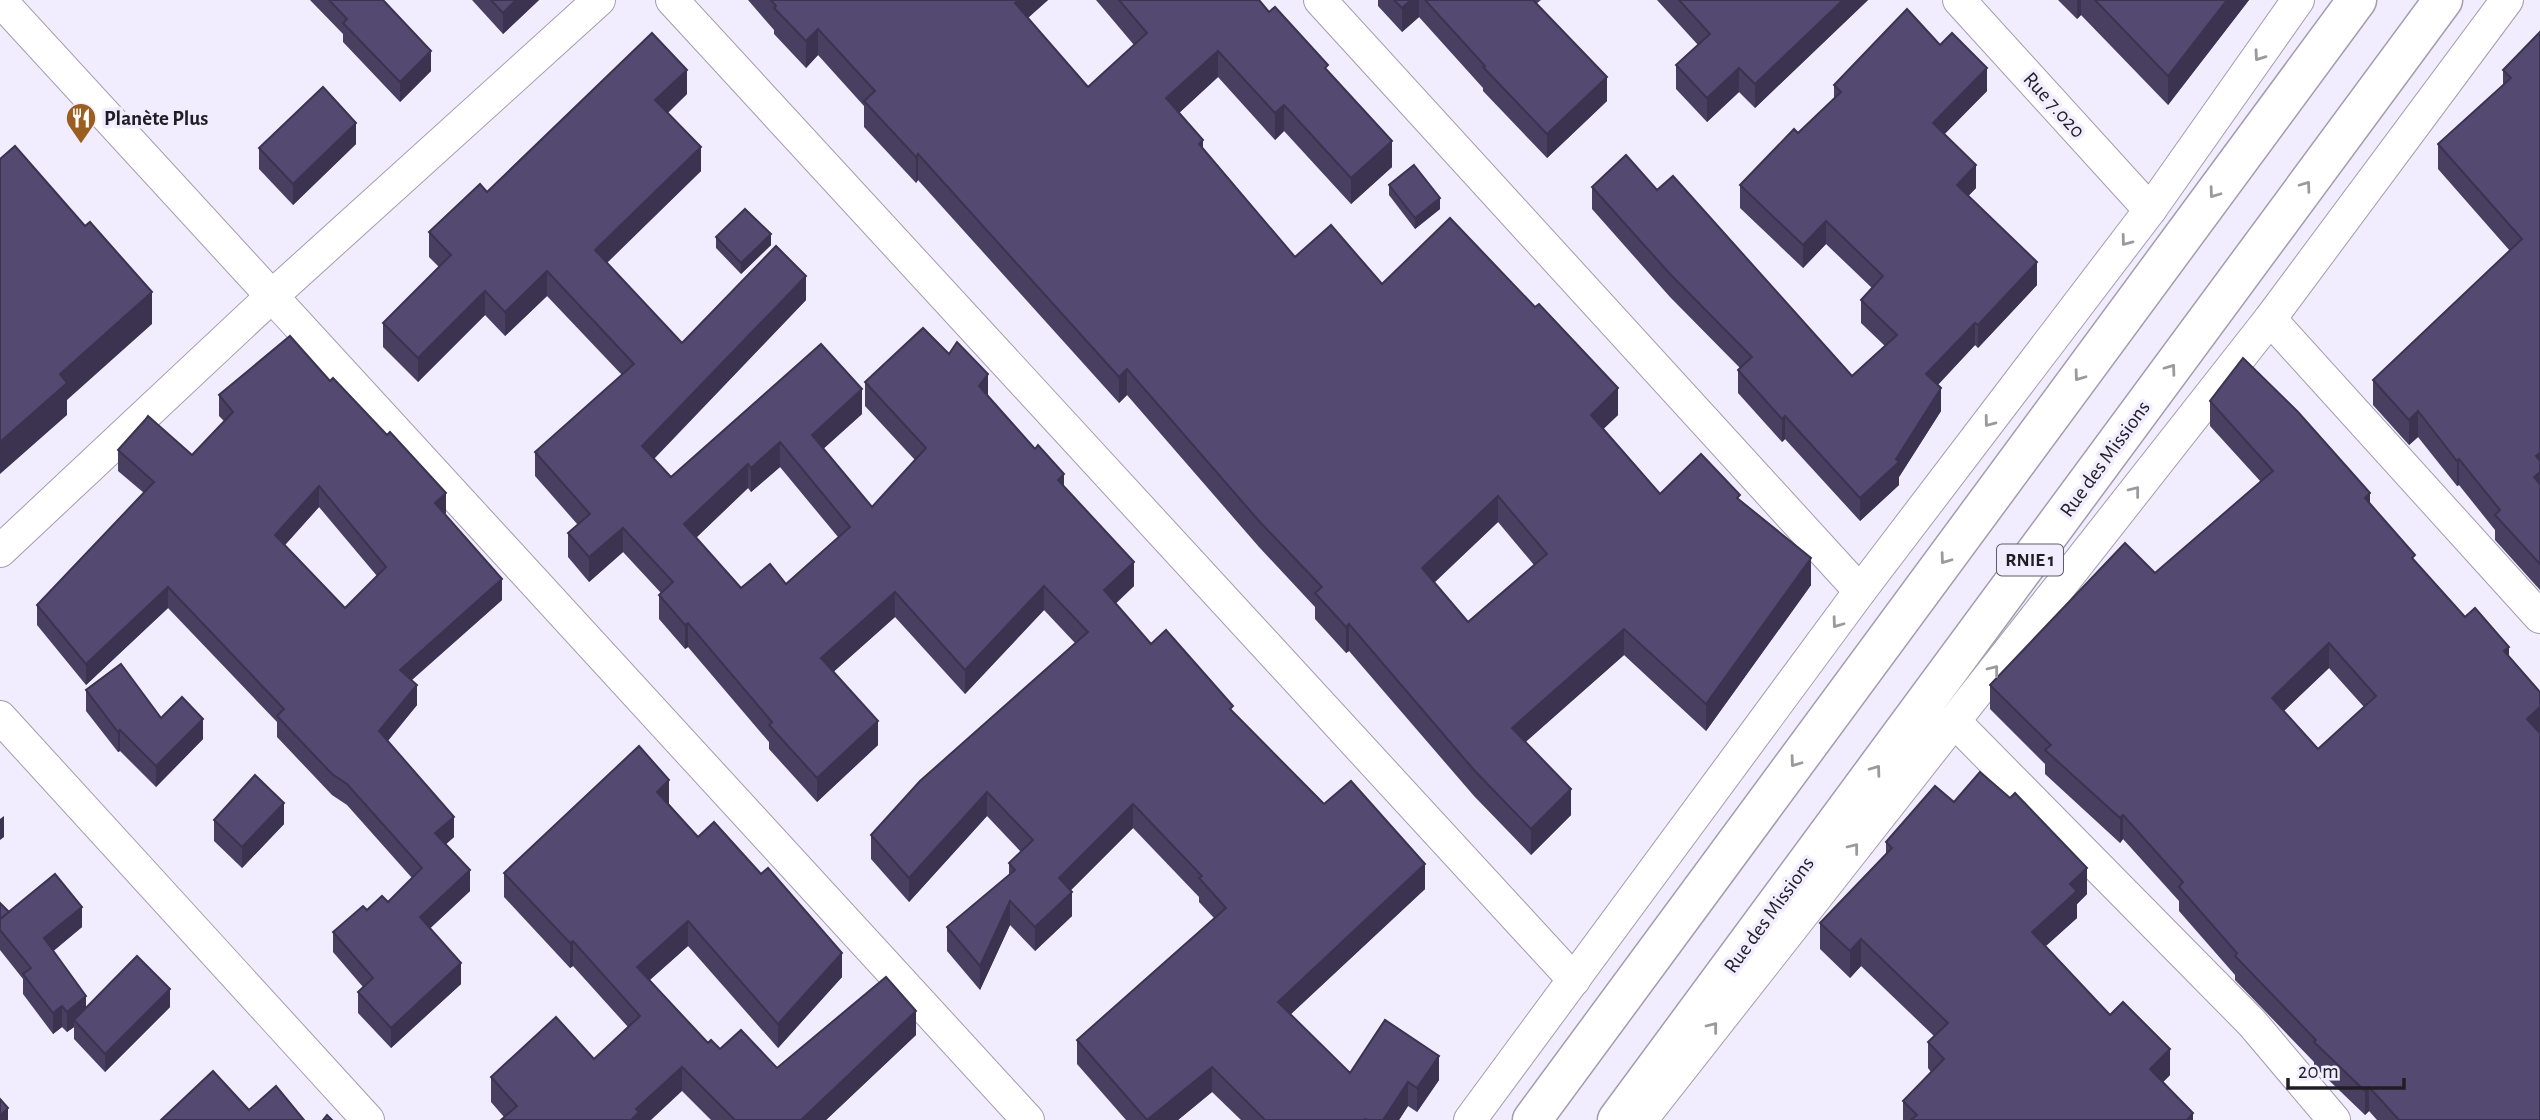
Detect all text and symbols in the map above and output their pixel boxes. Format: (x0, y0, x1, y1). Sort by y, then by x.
one-way arrow (2255, 48, 2267, 61)
street label: Rue 7.020 (2019, 68, 2089, 142)
restaurant icon: Planète Plus (64, 101, 98, 145)
place label: Planète Plus (104, 108, 208, 129)
one-way arrow (2297, 181, 2310, 194)
one-way arrow (2210, 185, 2223, 198)
one-way arrow (2122, 233, 2135, 245)
one-way arrow (2163, 365, 2175, 377)
one-way arrow (2075, 368, 2088, 381)
street label: Rue des Missions (2056, 397, 2154, 521)
one-way arrow (1984, 414, 1997, 426)
one-way arrow (2126, 486, 2139, 498)
road number: RNIE 1 (1997, 544, 2063, 576)
one-way arrow (1940, 552, 1953, 564)
one-way arrow (1832, 615, 1845, 628)
one-way arrow (1986, 665, 1999, 677)
one-way arrow (1791, 754, 1803, 767)
one-way arrow (1868, 765, 1880, 777)
one-way arrow (1845, 844, 1858, 856)
street label: Rue des Missions (1720, 853, 1818, 977)
one-way arrow (1705, 1023, 1718, 1035)
scale bar (2288, 1046, 2404, 1090)
text: 20 m (2298, 1061, 2339, 1082)

